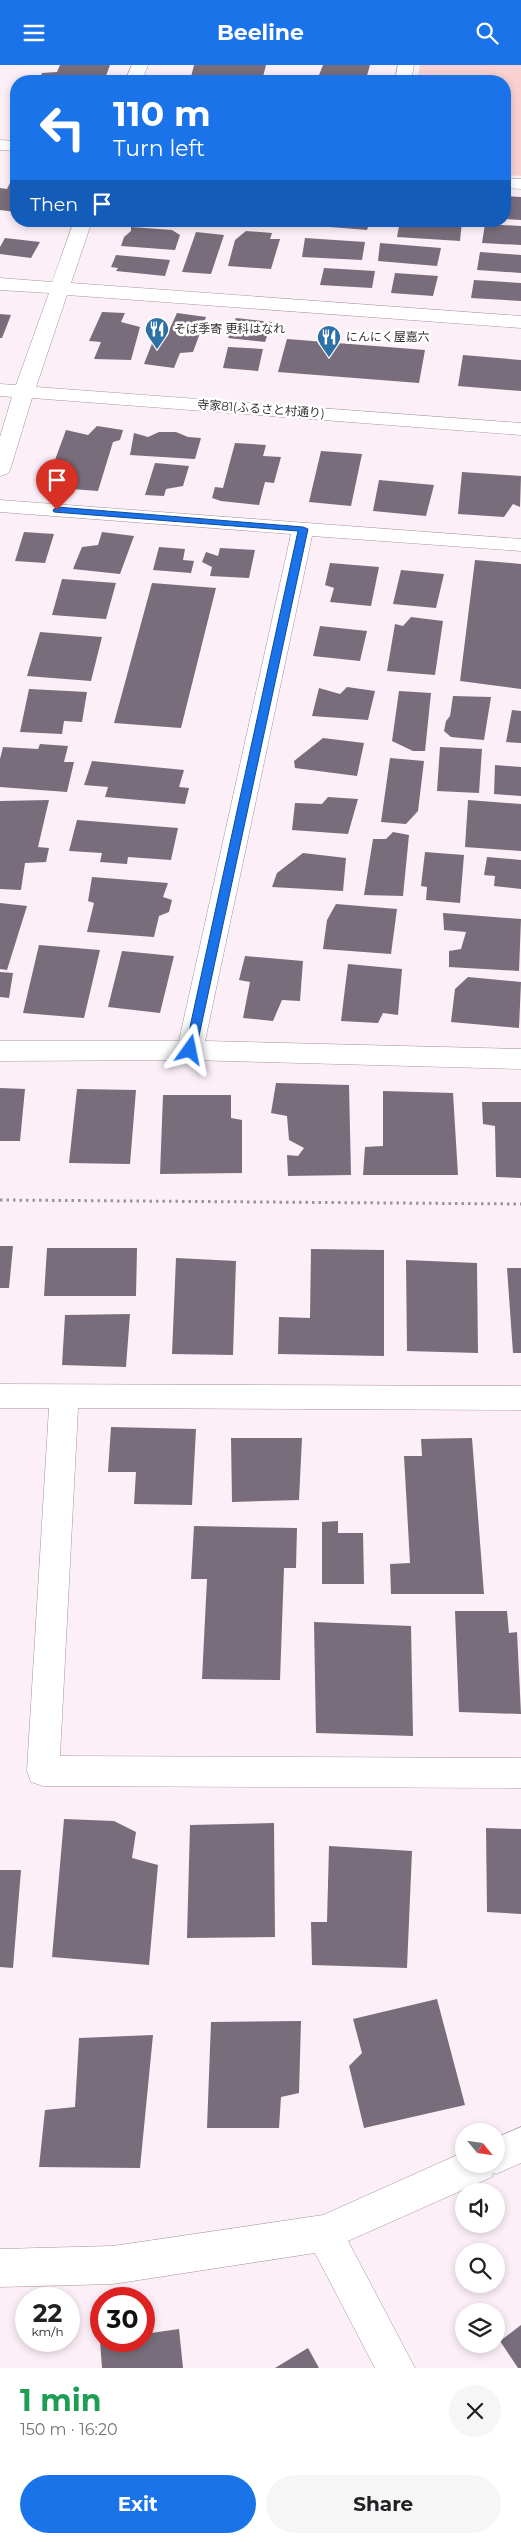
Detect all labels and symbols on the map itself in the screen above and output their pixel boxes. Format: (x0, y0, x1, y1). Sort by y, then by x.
restaurant icon: そば季寄 更科はなれ (144, 316, 170, 350)
place label: そば季寄 更科はなれ (174, 321, 285, 336)
restaurant icon: にんにく屋嘉六 (316, 324, 342, 358)
place label: にんにく屋嘉六 (346, 329, 430, 344)
street label: 寺家81(ふるさと村通り) (197, 397, 325, 420)
pin (36, 459, 78, 510)
position arrow (163, 1023, 215, 1075)
north arrow (455, 2123, 505, 2173)
speed limit sign: 30 (90, 2287, 155, 2352)

